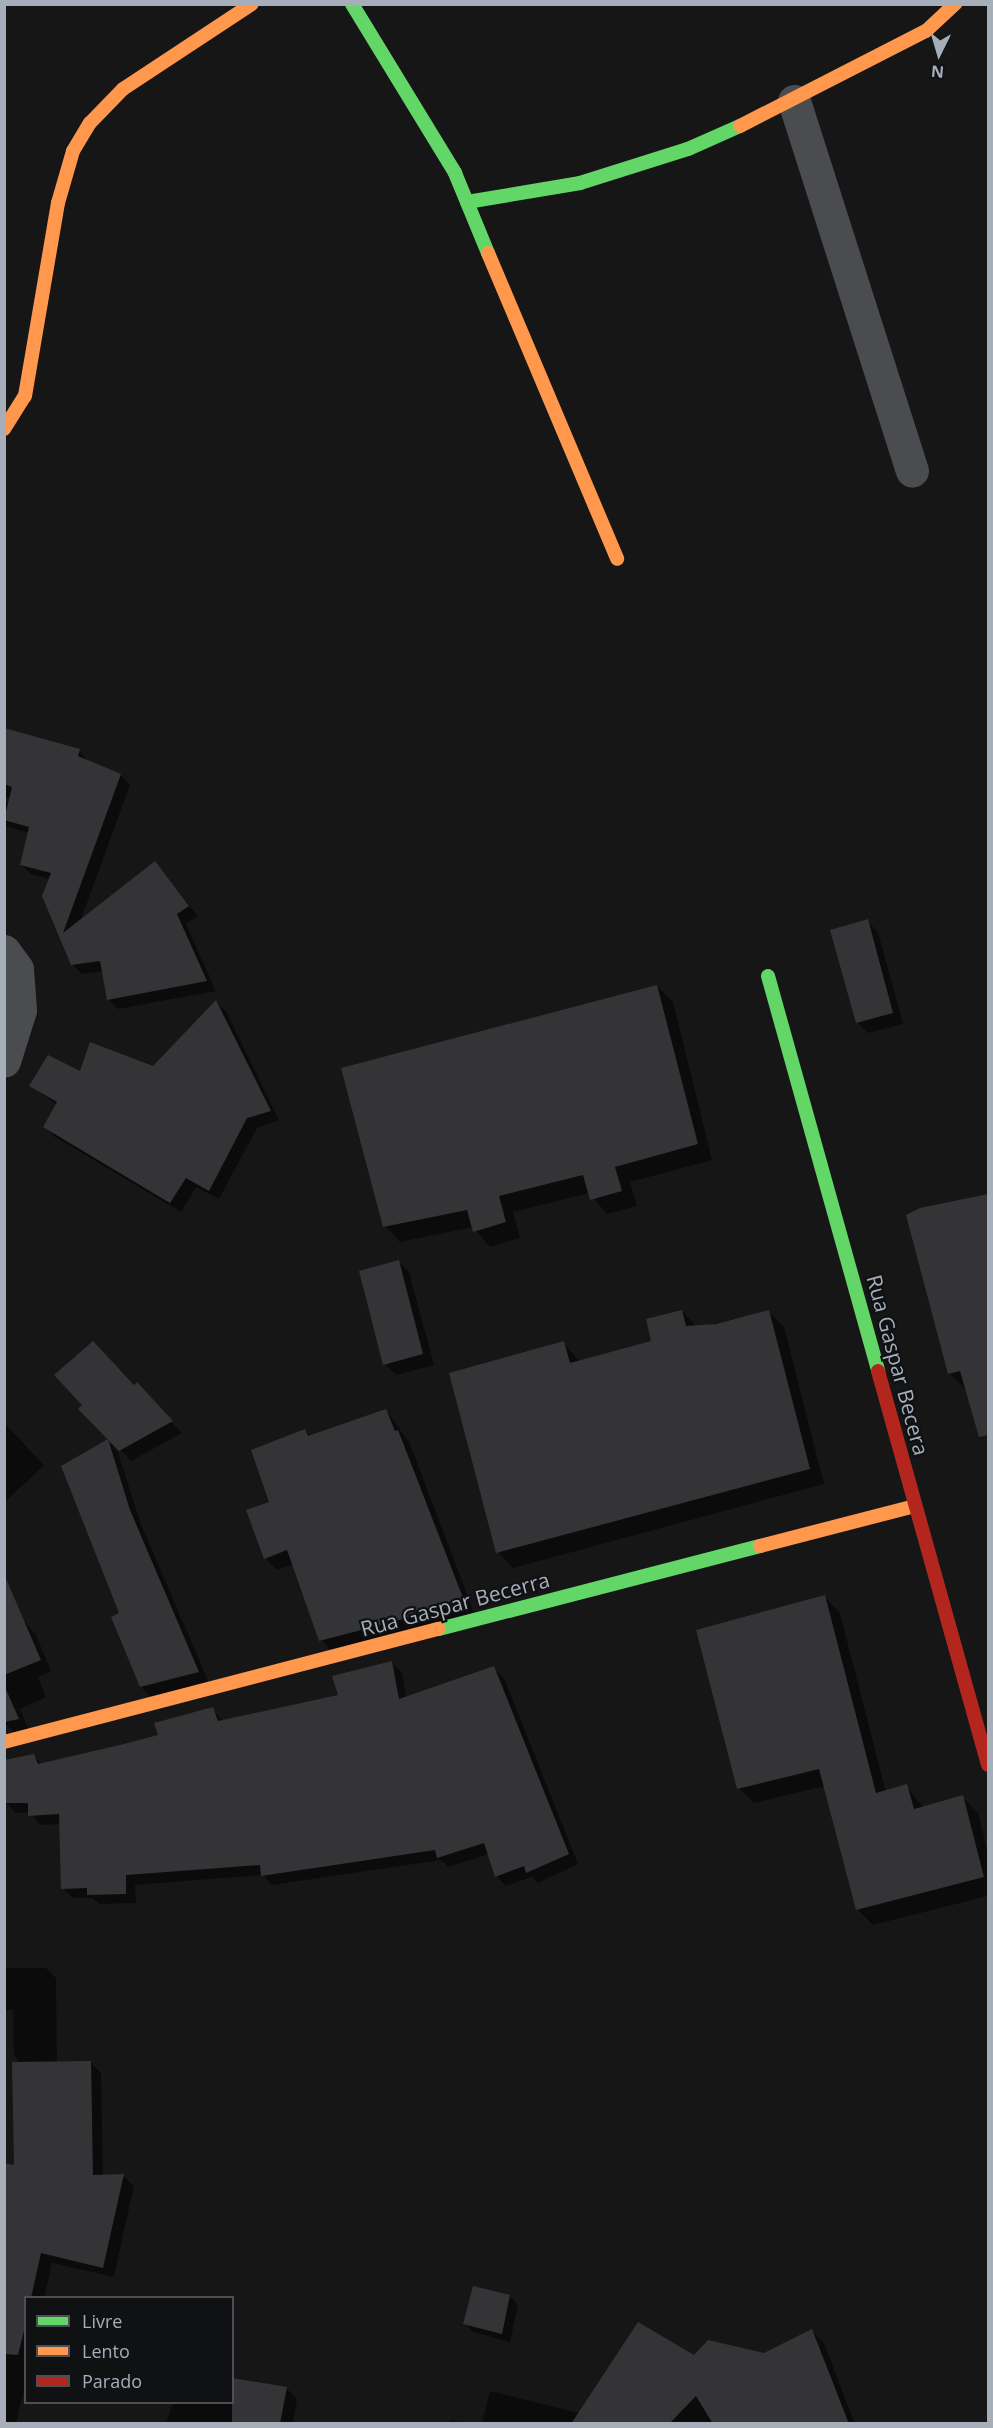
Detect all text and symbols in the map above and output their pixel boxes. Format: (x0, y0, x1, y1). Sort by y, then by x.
north arrow (909, 24, 969, 84)
text: N (930, 60, 945, 83)
street label: Rua Gaspar Becera (862, 1272, 934, 1458)
street label: Rua Gaspar Becerra (358, 1567, 552, 1641)
legend (24, 2296, 234, 2404)
text: Livre (82, 2309, 122, 2333)
text: Lento (82, 2339, 130, 2363)
text: Parado (82, 2369, 142, 2393)

